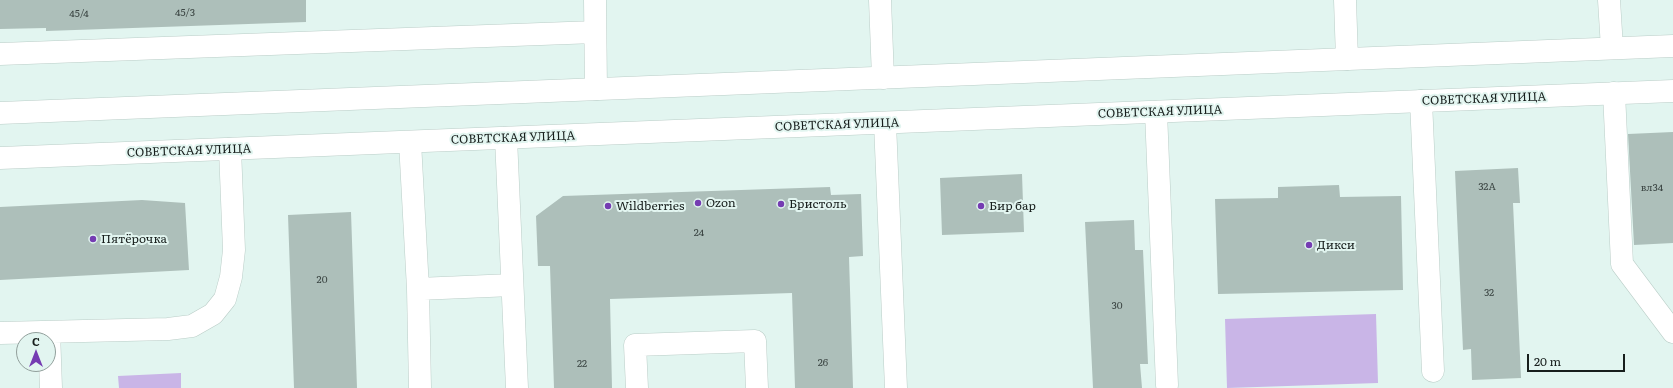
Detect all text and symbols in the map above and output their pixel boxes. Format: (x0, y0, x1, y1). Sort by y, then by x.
house number: 45/3 (175, 7, 195, 19)
house number: 45/4 (69, 8, 89, 20)
street label: СОВЕТСКАЯ УЛИЦА (1422, 90, 1546, 108)
street label: СОВЕТСКАЯ УЛИЦА (1098, 103, 1222, 121)
street label: СОВЕТСКАЯ УЛИЦА (775, 116, 899, 134)
street label: СОВЕТСКАЯ УЛИЦА (451, 129, 575, 147)
street label: СОВЕТСКАЯ УЛИЦА (127, 142, 251, 160)
house number: 32А (1478, 181, 1496, 193)
house number: вл34 (1641, 182, 1663, 194)
place label: Ozon (706, 196, 736, 210)
place label: Бристоль (789, 197, 847, 211)
marker: Ozon (693, 198, 703, 208)
place label: Wildberries (616, 199, 684, 213)
marker: Бристоль (776, 199, 786, 209)
place label: Бир бар (989, 199, 1036, 213)
marker: Wildberries (603, 201, 613, 211)
marker: Бир бар (976, 201, 986, 211)
house number: 24 (694, 227, 704, 239)
place label: Пятёрочка (101, 232, 167, 246)
marker: Пятёрочка (88, 234, 98, 244)
place label: Дикси (1317, 238, 1355, 252)
marker: Дикси (1304, 240, 1314, 250)
house number: 20 (317, 274, 327, 286)
house number: 32 (1484, 287, 1494, 299)
house number: 30 (1111, 300, 1123, 312)
north arrow (16, 332, 56, 372)
text: С (32, 333, 40, 349)
scale bar (1529, 346, 1627, 372)
text: 20 m (1534, 352, 1561, 370)
house number: 26 (818, 357, 828, 369)
house number: 22 (577, 358, 587, 370)

